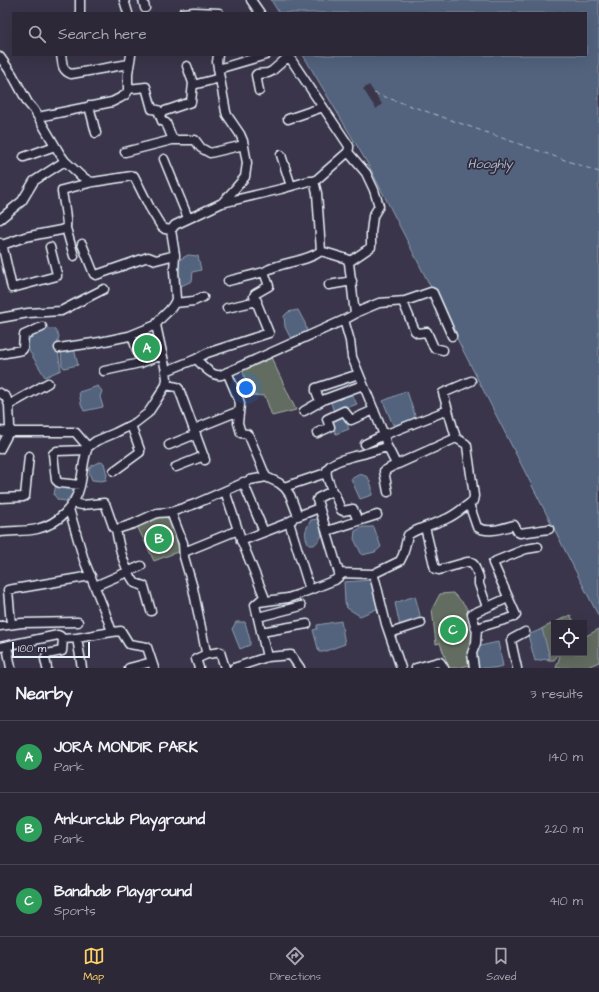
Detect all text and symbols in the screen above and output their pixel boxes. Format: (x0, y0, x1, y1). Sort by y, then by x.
search box (12, 12, 587, 56)
icon: search (26, 23, 48, 45)
text: Search here (58, 24, 147, 45)
water label: Hooghly (468, 155, 514, 174)
pin: A (134, 333, 160, 363)
your location (236, 378, 256, 398)
pin: B (146, 524, 172, 554)
pin: C (440, 615, 466, 645)
map controls (551, 620, 587, 656)
button: locate (551, 620, 587, 656)
scale bar (12, 640, 90, 659)
text: 100 m (18, 641, 46, 656)
text: Nearby (16, 682, 73, 706)
text: 3 results (530, 685, 583, 703)
text: JORA MONDIR PARK (54, 737, 198, 758)
text: A (25, 748, 33, 766)
text: 140 m (549, 748, 583, 766)
text: Park (54, 758, 84, 776)
text: Ankurclub Playground (54, 809, 205, 830)
text: B (24, 820, 34, 838)
text: 220 m (545, 820, 583, 838)
text: Park (54, 830, 84, 848)
text: Bandhab Playground (54, 881, 192, 902)
text: C (24, 892, 34, 910)
text: 410 m (549, 892, 583, 910)
text: Sports (54, 902, 96, 920)
tab: Map (83, 945, 105, 984)
tab: Directions (270, 945, 321, 984)
tab: Saved (486, 945, 516, 984)

